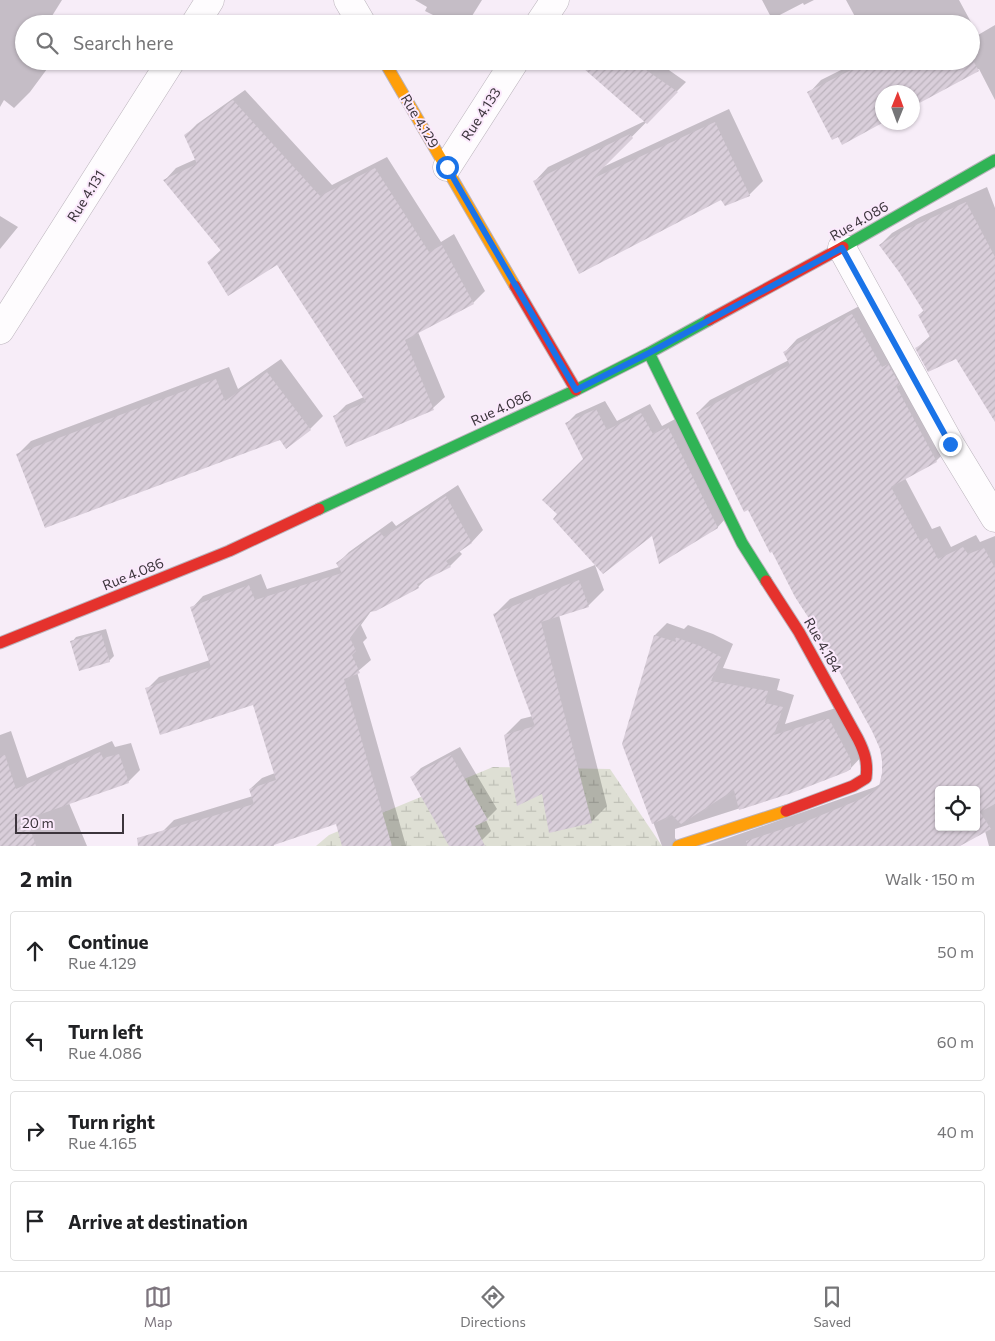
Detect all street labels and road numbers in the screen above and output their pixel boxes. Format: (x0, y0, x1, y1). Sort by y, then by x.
street label: Rue 4.133 (457, 84, 504, 143)
street label: Rue 4.129 (398, 91, 443, 151)
street label: Rue 4.131 (63, 167, 108, 225)
street label: Rue 4.086 (826, 197, 891, 244)
street label: Rue 4.086 (468, 386, 534, 429)
street label: Rue 4.086 (100, 554, 166, 594)
street label: Rue 4.184 (801, 614, 846, 676)

